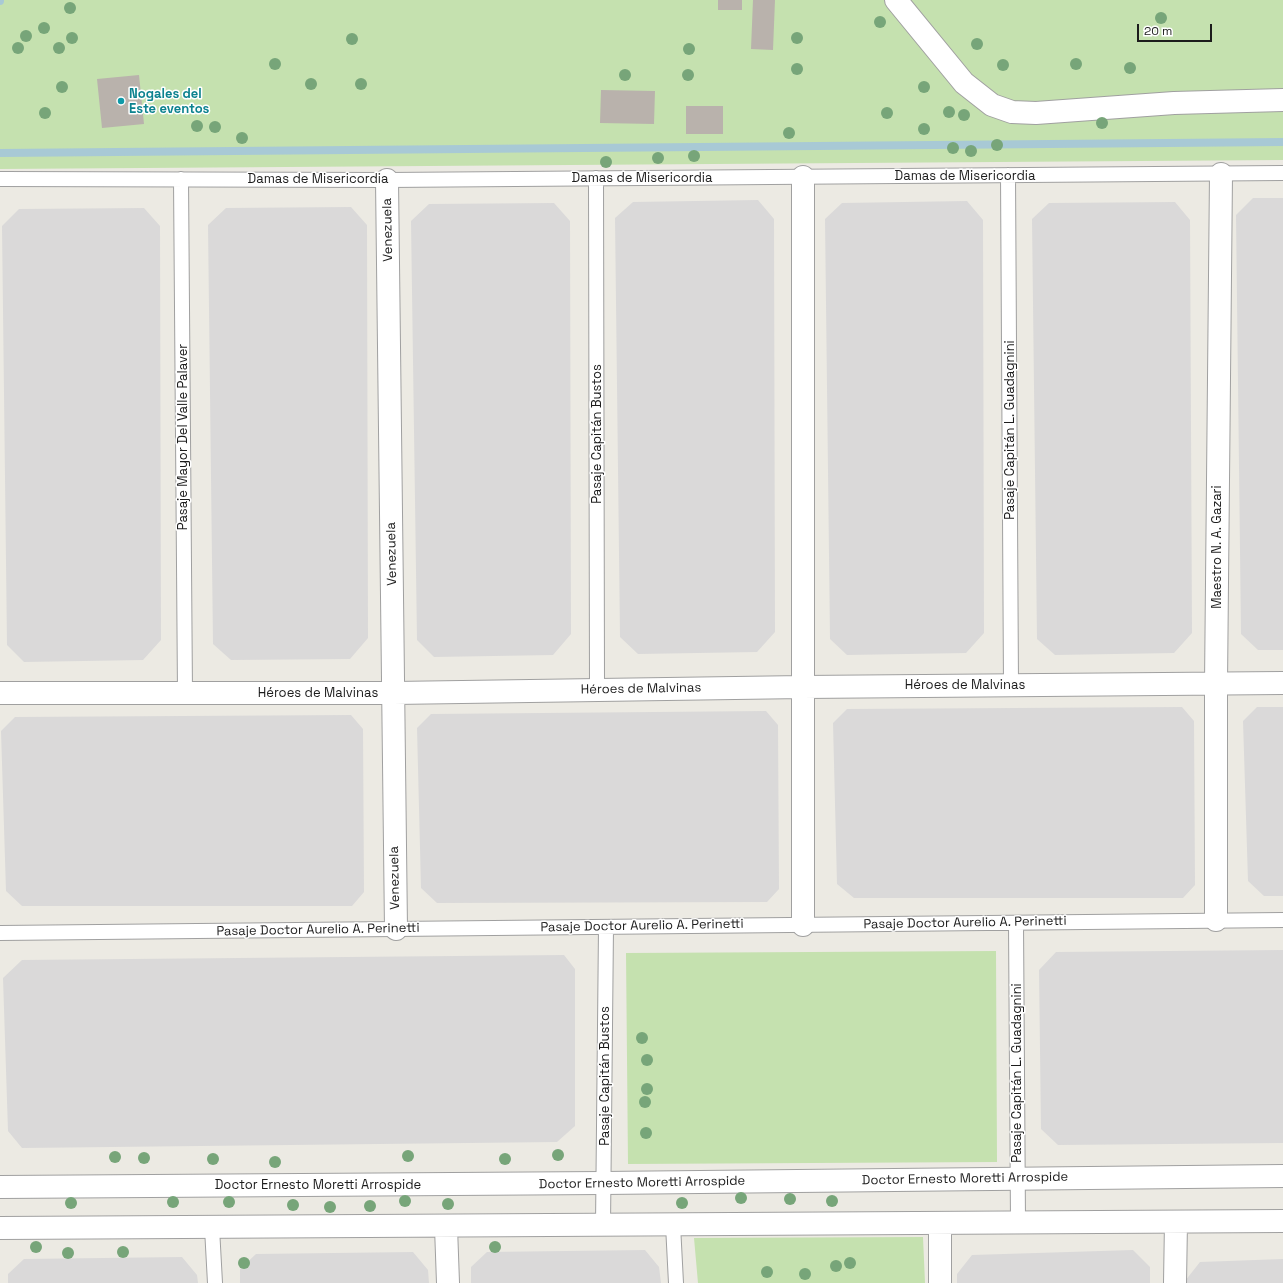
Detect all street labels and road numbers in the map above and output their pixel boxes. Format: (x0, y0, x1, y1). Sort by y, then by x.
street label: Damas de Misericordia (895, 168, 1035, 184)
street label: Damas de Misericordia (572, 170, 712, 186)
street label: Damas de Misericordia (248, 171, 388, 187)
street label: Venezuela (380, 198, 396, 262)
street label: Pasaje Capitán L. Guadagnini (1002, 340, 1018, 520)
street label: Pasaje Mayor Del Valle Palaver (175, 344, 191, 530)
street label: Pasaje Capitán Bustos (589, 364, 605, 504)
street label: Maestro N. A. Gazari (1209, 485, 1225, 609)
street label: Venezuela (384, 522, 400, 586)
street label: Héroes de Malvinas (905, 677, 1025, 693)
street label: Héroes de Malvinas (581, 680, 701, 698)
street label: Héroes de Malvinas (258, 685, 378, 701)
street label: Venezuela (387, 846, 403, 910)
street label: Pasaje Doctor Aurelio A. Perinetti (863, 913, 1067, 933)
street label: Pasaje Doctor Aurelio A. Perinetti (540, 916, 744, 936)
street label: Pasaje Doctor Aurelio A. Perinetti (216, 920, 420, 940)
street label: Pasaje Capitán L. Guadagnini (1009, 983, 1025, 1163)
street label: Pasaje Capitán Bustos (597, 1006, 613, 1146)
street label: Doctor Ernesto Moretti Arrospide (862, 1169, 1068, 1189)
street label: Doctor Ernesto Moretti Arrospide (539, 1173, 745, 1193)
street label: Doctor Ernesto Moretti Arrospide (215, 1177, 421, 1193)

